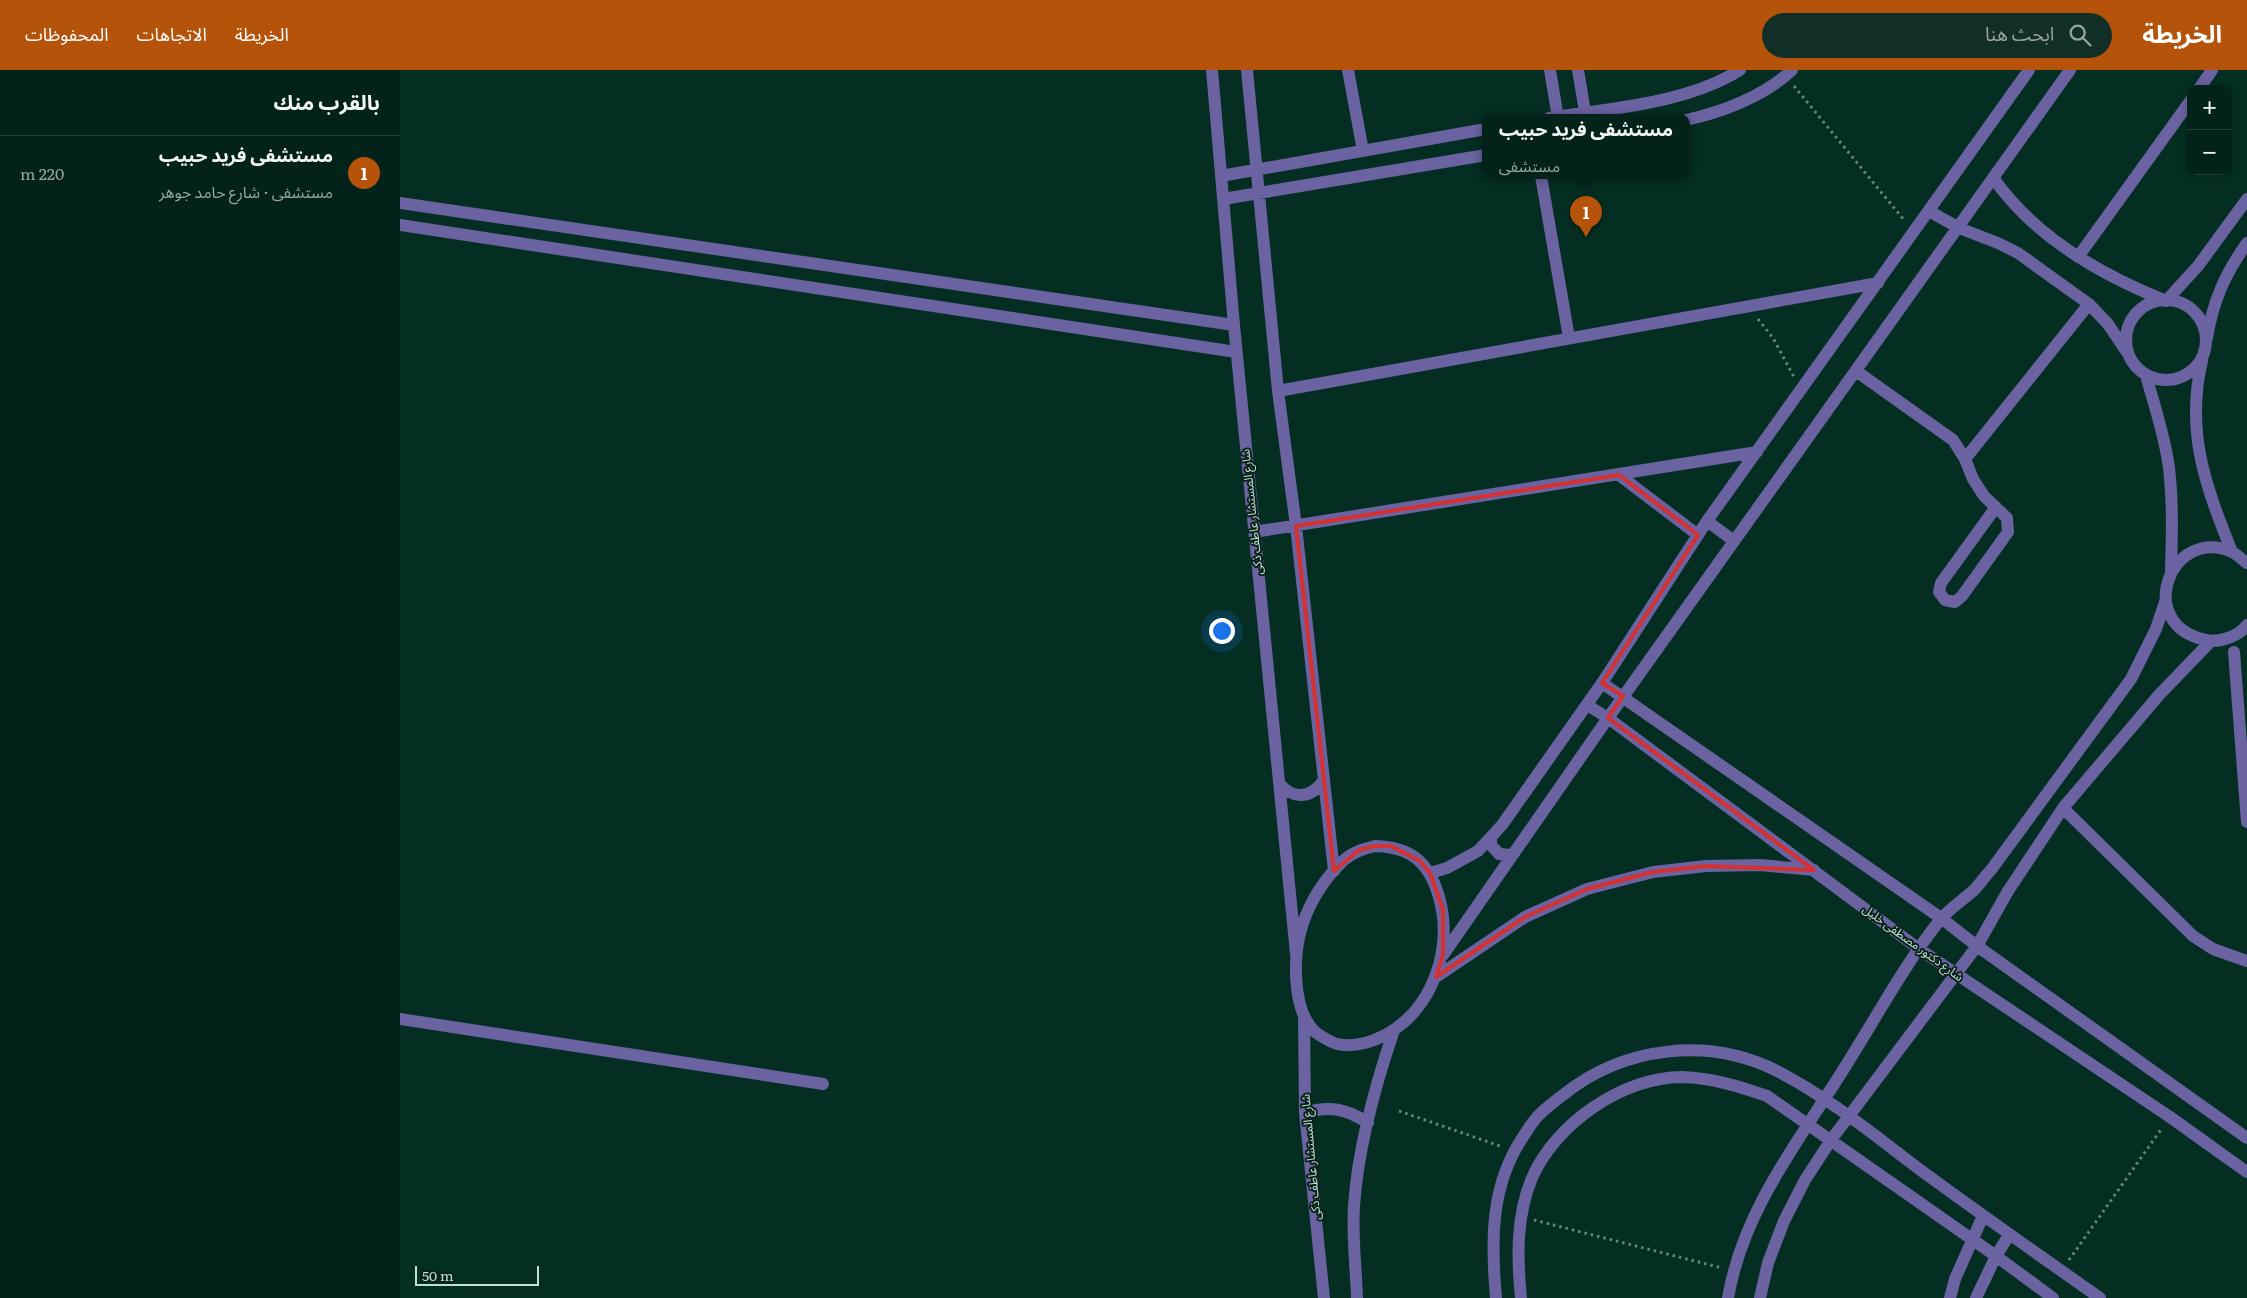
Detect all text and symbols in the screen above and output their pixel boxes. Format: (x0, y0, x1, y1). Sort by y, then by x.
search box (1762, 13, 2112, 58)
text: الخريطة (2142, 15, 2222, 50)
text: ابحث هنا (1985, 19, 2054, 47)
text: المحفوظات (25, 20, 109, 47)
text: الاتجاهات (137, 20, 207, 47)
text: الخريطة (235, 20, 289, 47)
icon: search (2066, 21, 2094, 49)
text: بالقرب منك (273, 85, 380, 116)
map controls (2187, 85, 2232, 175)
button: + (2187, 85, 2232, 130)
popup (1482, 114, 1690, 179)
text: مستشفى فريد حبيب (1499, 114, 1673, 142)
button: − (2187, 130, 2232, 175)
text: مستشفى فريد حبيب (159, 140, 333, 168)
text: مستشفى (1499, 153, 1560, 177)
text: 220 m (20, 161, 64, 185)
text: 1 (361, 161, 367, 185)
text: مستشفى · شارع حامد جوهر (159, 179, 333, 203)
pin: 1 (1570, 196, 1602, 237)
street label: شارع المستشار عاطف ذكى (1235, 448, 1268, 576)
your location (1209, 618, 1235, 644)
street label: شارع دكتور مصطفى خليل (1859, 899, 1968, 986)
street label: شارع المستشار عاطف ذكى (1296, 1093, 1325, 1221)
scale bar (415, 1263, 539, 1286)
text: 50 m (422, 1265, 454, 1285)

